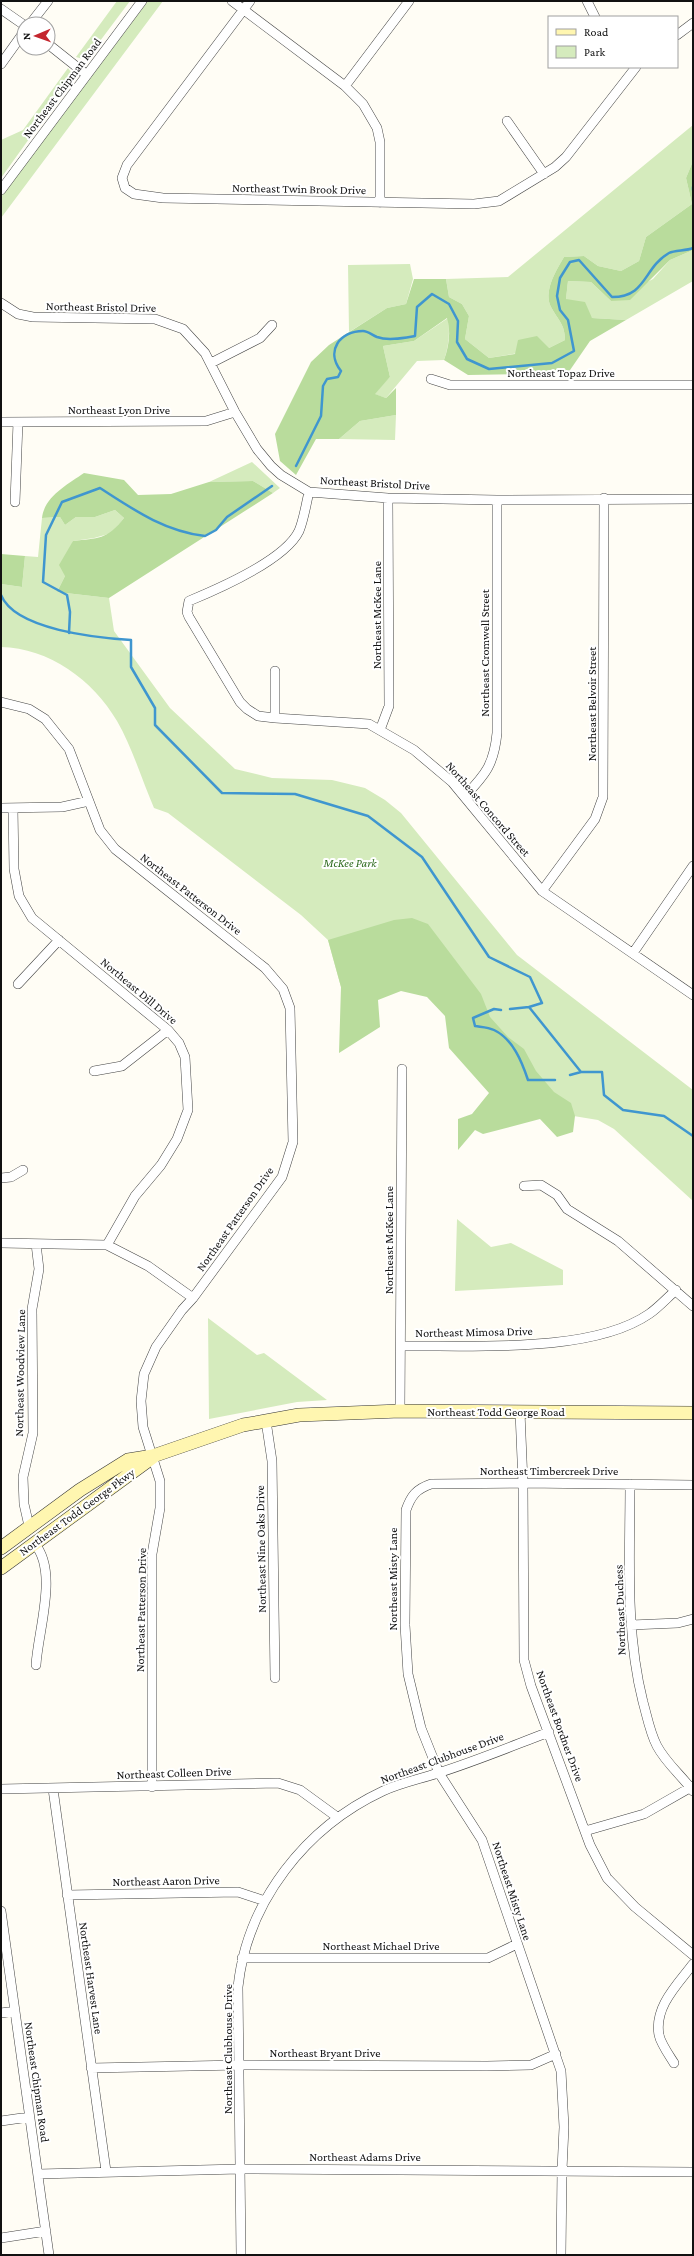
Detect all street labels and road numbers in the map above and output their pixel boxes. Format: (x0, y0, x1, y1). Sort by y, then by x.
street label: Northeast Chipman Road (20, 35, 104, 141)
street label: Northeast Twin Brook Drive (232, 181, 366, 197)
street label: Northeast Bristol Drive (46, 299, 156, 315)
street label: Northeast Topaz Drive (507, 366, 615, 380)
street label: Northeast Lyon Drive (68, 403, 170, 417)
street label: Northeast Bristol Drive (320, 473, 430, 493)
street label: Northeast McKee Lane (370, 561, 384, 669)
street label: Northeast Cromwell Street (478, 588, 492, 717)
street label: Northeast Belvoir Street (585, 646, 599, 761)
street label: Northeast Concord Street (443, 759, 534, 860)
street label: Northeast Patterson Drive (138, 850, 244, 938)
street label: Northeast Dill Drive (98, 955, 180, 1027)
street label: Northeast Patterson Drive (194, 1164, 276, 1274)
street label: Northeast McKee Lane (382, 1186, 396, 1294)
street label: Northeast Woodview Lane (12, 1309, 28, 1437)
street label: Northeast Mimosa Drive (415, 1324, 533, 1340)
street label: Northeast Todd George Road (427, 1405, 565, 1419)
street label: Northeast Timbercreek Drive (480, 1464, 618, 1478)
street label: Northeast Todd George Pkwy (17, 1465, 138, 1559)
street label: Northeast Nine Oaks Drive (253, 1485, 269, 1613)
street label: Northeast Misty Lane (386, 1528, 400, 1630)
street label: Northeast Patterson Drive (133, 1548, 149, 1672)
street label: Northeast Duchess (611, 1564, 629, 1656)
street label: Northeast Bordner Drive (533, 1668, 587, 1784)
street label: Northeast Clubhouse Drive (378, 1729, 506, 1787)
street label: Northeast Colleen Drive (116, 1764, 232, 1782)
street label: Northeast Misty Lane (489, 1840, 535, 1942)
street label: Northeast Aaron Drive (112, 1873, 220, 1889)
street label: Northeast Harvest Lane (76, 1921, 106, 2035)
street label: Northeast Michael Drive (322, 1939, 440, 1953)
street label: Northeast Clubhouse Drive (221, 1984, 235, 2114)
street label: Northeast Chipman Road (22, 2021, 52, 2144)
street label: Northeast Bryant Drive (270, 2046, 380, 2060)
street label: Northeast Adams Drive (309, 2150, 421, 2164)

